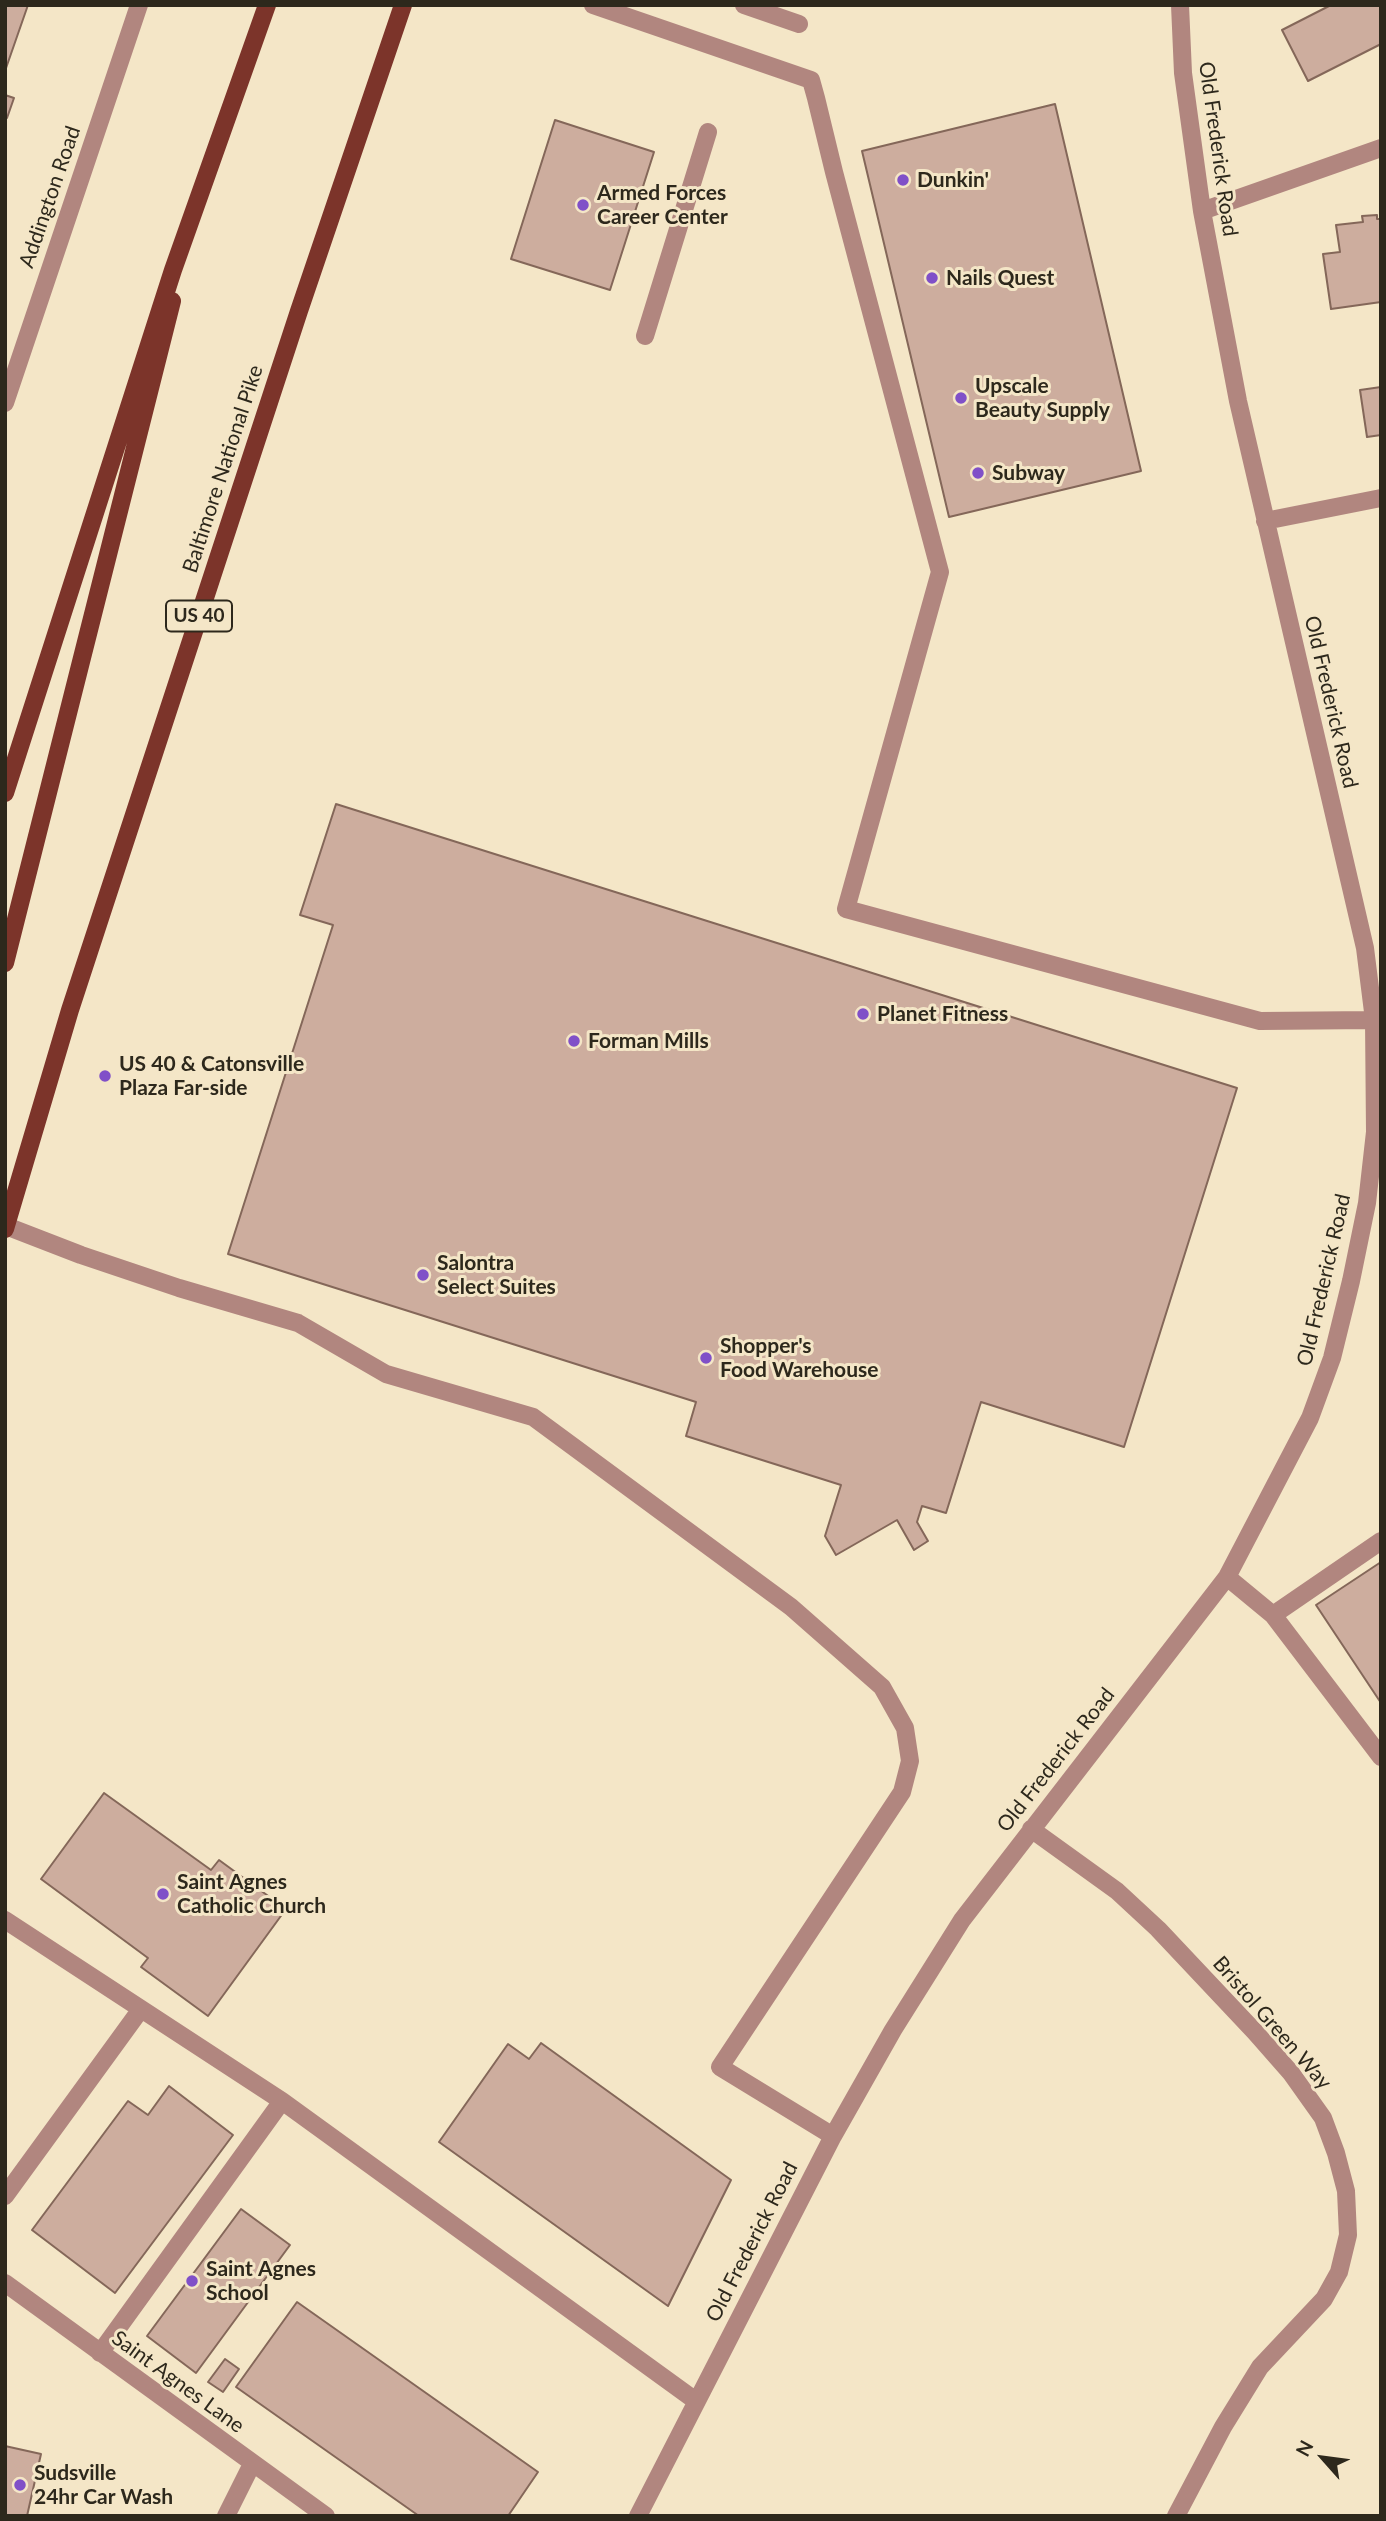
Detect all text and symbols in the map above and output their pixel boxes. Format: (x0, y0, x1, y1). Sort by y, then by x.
street label: Old Frederick Road (1193, 60, 1243, 238)
street label: Addington Road (14, 123, 86, 271)
place label: Dunkin' (917, 167, 989, 193)
marker: Dunkin' (895, 172, 911, 188)
place label: Armed Forces Career Center (597, 180, 728, 230)
marker: Armed Forces Career Center (575, 197, 591, 213)
place label: Nails Quest (946, 265, 1054, 291)
marker: Nails Quest (924, 270, 940, 286)
street label: Baltimore National Pike (178, 362, 268, 576)
place label: Upscale Beauty Supply (975, 373, 1110, 423)
marker: Upscale Beauty Supply (953, 390, 969, 406)
place label: Subway (992, 460, 1065, 486)
marker: Subway (970, 465, 986, 481)
road number: US 40 (166, 600, 232, 632)
street label: Old Frederick Road (1299, 613, 1363, 791)
place label: Planet Fitness (877, 1001, 1008, 1027)
marker: Planet Fitness (855, 1006, 871, 1022)
place label: Forman Mills (588, 1028, 709, 1054)
marker: Forman Mills (566, 1033, 582, 1049)
place label: US 40 & Catonsville Plaza Far-side (119, 1051, 304, 1101)
marker: US 40 & Catonsville Plaza Far-side (97, 1068, 113, 1084)
street label: Old Frederick Road (1292, 1191, 1356, 1369)
place label: Salontra Select Suites (437, 1250, 556, 1300)
marker: Salontra Select Suites (415, 1267, 431, 1283)
place label: Shopper's Food Warehouse (720, 1333, 878, 1383)
marker: Shopper's Food Warehouse (698, 1350, 714, 1366)
street label: Old Frederick Road (992, 1683, 1120, 1837)
place label: Saint Agnes Catholic Church (177, 1869, 326, 1919)
marker: Saint Agnes Catholic Church (155, 1886, 171, 1902)
street label: Bristol Green Way (1207, 1951, 1337, 2095)
street label: Old Frederick Road (701, 2158, 803, 2326)
place label: Saint Agnes School (206, 2256, 316, 2306)
marker: Saint Agnes School (184, 2273, 200, 2289)
street label: Saint Agnes Lane (107, 2325, 249, 2439)
north arrow (1288, 2423, 1358, 2493)
text: N (1290, 2436, 1318, 2460)
place label: Sudsville 24hr Car Wash (34, 2460, 173, 2510)
marker: Sudsville 24hr Car Wash (12, 2477, 28, 2493)

